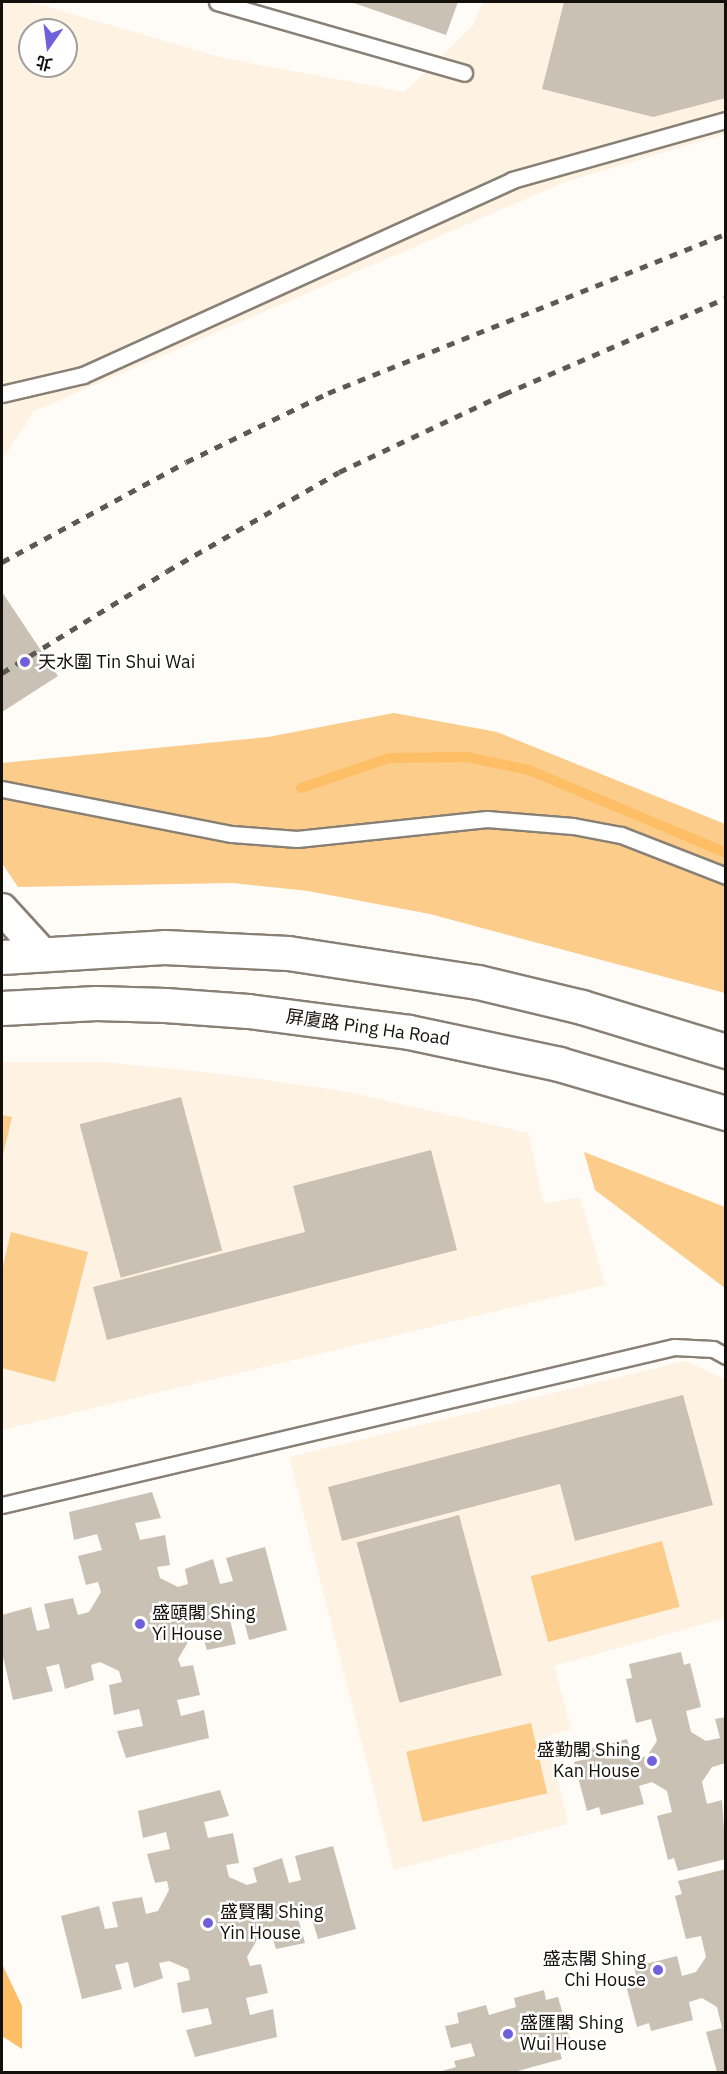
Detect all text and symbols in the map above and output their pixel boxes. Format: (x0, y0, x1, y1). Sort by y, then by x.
north arrow (18, 18, 78, 78)
text: 北 (34, 52, 54, 75)
place label: 天水圍 Tin Shui Wai (38, 651, 195, 673)
marker: 天水圍 Tin Shui Wai (16, 653, 34, 671)
street label: 屏廈路 Ping Ha Road (285, 1006, 451, 1050)
place label: 盛頤閣 Shing Yi House (152, 1603, 255, 1646)
marker: 盛頤閣 Shing Yi House (133, 1617, 147, 1631)
place label: 盛勤閣 Shing Kan House (537, 1740, 640, 1782)
marker: 盛勤閣 Shing Kan House (645, 1754, 659, 1768)
place label: 盛賢閣 Shing Yin House (220, 1902, 323, 1944)
marker: 盛賢閣 Shing Yin House (201, 1916, 215, 1930)
place label: 盛志閣 Shing Chi House (543, 1949, 646, 1992)
marker: 盛志閣 Shing Chi House (651, 1963, 665, 1977)
place label: 盛匯閣 Shing Wui House (520, 2013, 623, 2056)
marker: 盛匯閣 Shing Wui House (501, 2027, 515, 2041)

